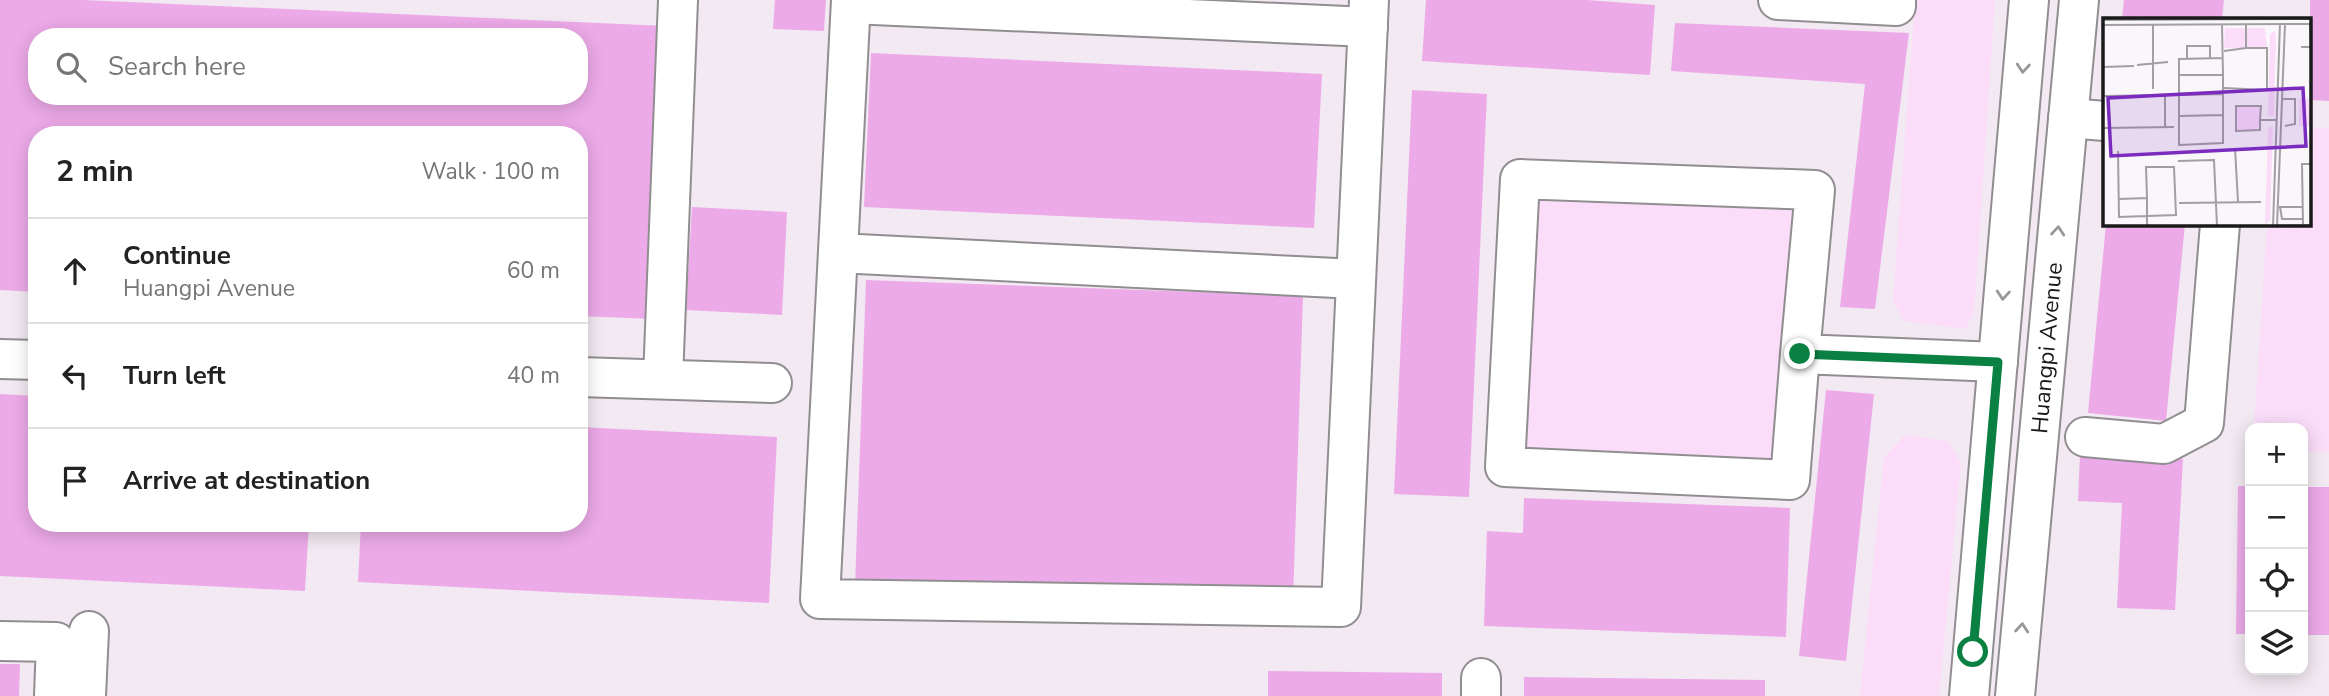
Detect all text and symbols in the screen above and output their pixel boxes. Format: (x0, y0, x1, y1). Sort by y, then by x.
inset map (2103, 18, 2312, 226)
search box (28, 28, 588, 105)
icon: search (52, 48, 90, 86)
text: Search here (108, 49, 246, 84)
one-way arrow (2016, 63, 2031, 74)
text: 2 min (56, 151, 134, 192)
text: Walk · 100 m (421, 156, 560, 187)
one-way arrow (2050, 225, 2065, 236)
text: Continue (123, 238, 231, 273)
icon: ahead (56, 252, 94, 290)
text: 60 m (507, 255, 560, 286)
street label: Huangpi Avenue (2024, 261, 2070, 435)
text: Huangpi Avenue (123, 273, 295, 304)
one-way arrow (1996, 289, 2011, 300)
route end (1784, 338, 1815, 369)
icon: left (56, 357, 94, 395)
text: Turn left (123, 358, 226, 393)
text: 40 m (507, 360, 560, 391)
map controls (2245, 423, 2308, 675)
button: + (2245, 423, 2308, 486)
icon: arrive (56, 462, 94, 500)
text: Arrive at destination (123, 463, 370, 498)
button: − (2245, 486, 2308, 549)
button: locate (2245, 549, 2308, 612)
button: layers (2245, 612, 2308, 675)
one-way arrow (2014, 622, 2029, 634)
route start (1957, 636, 1988, 667)

